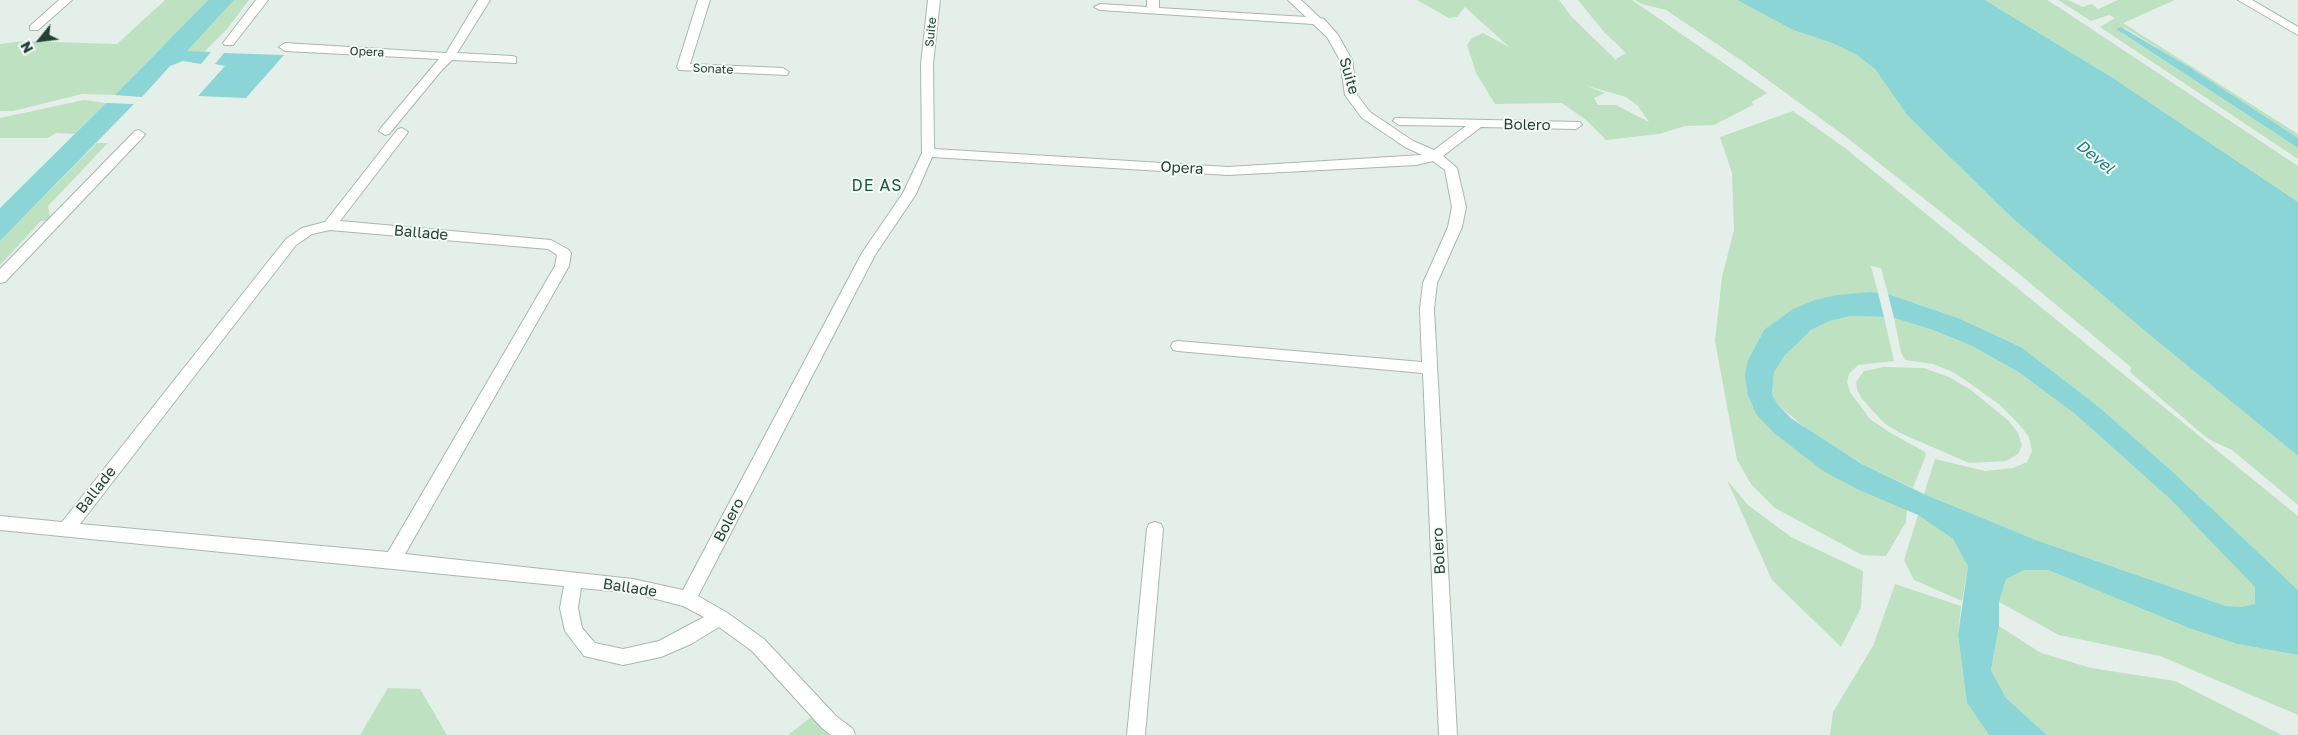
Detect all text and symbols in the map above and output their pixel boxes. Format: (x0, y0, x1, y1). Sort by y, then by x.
north arrow (15, 15, 65, 65)
street label: Suite (922, 16, 940, 48)
text: N (16, 39, 36, 56)
street label: Opera (349, 44, 385, 60)
street label: Suite (1335, 56, 1363, 96)
street label: Sonate (692, 61, 734, 77)
street label: Bolero (1503, 116, 1551, 134)
water label: Devel (2072, 136, 2118, 178)
street label: Opera (1160, 158, 1204, 178)
district label: DE AS (851, 176, 903, 196)
street label: Ballade (393, 222, 449, 244)
street label: Ballade (72, 463, 120, 517)
street label: Bolero (710, 495, 748, 545)
street label: Bolero (1429, 527, 1449, 575)
street label: Ballade (602, 575, 658, 601)

